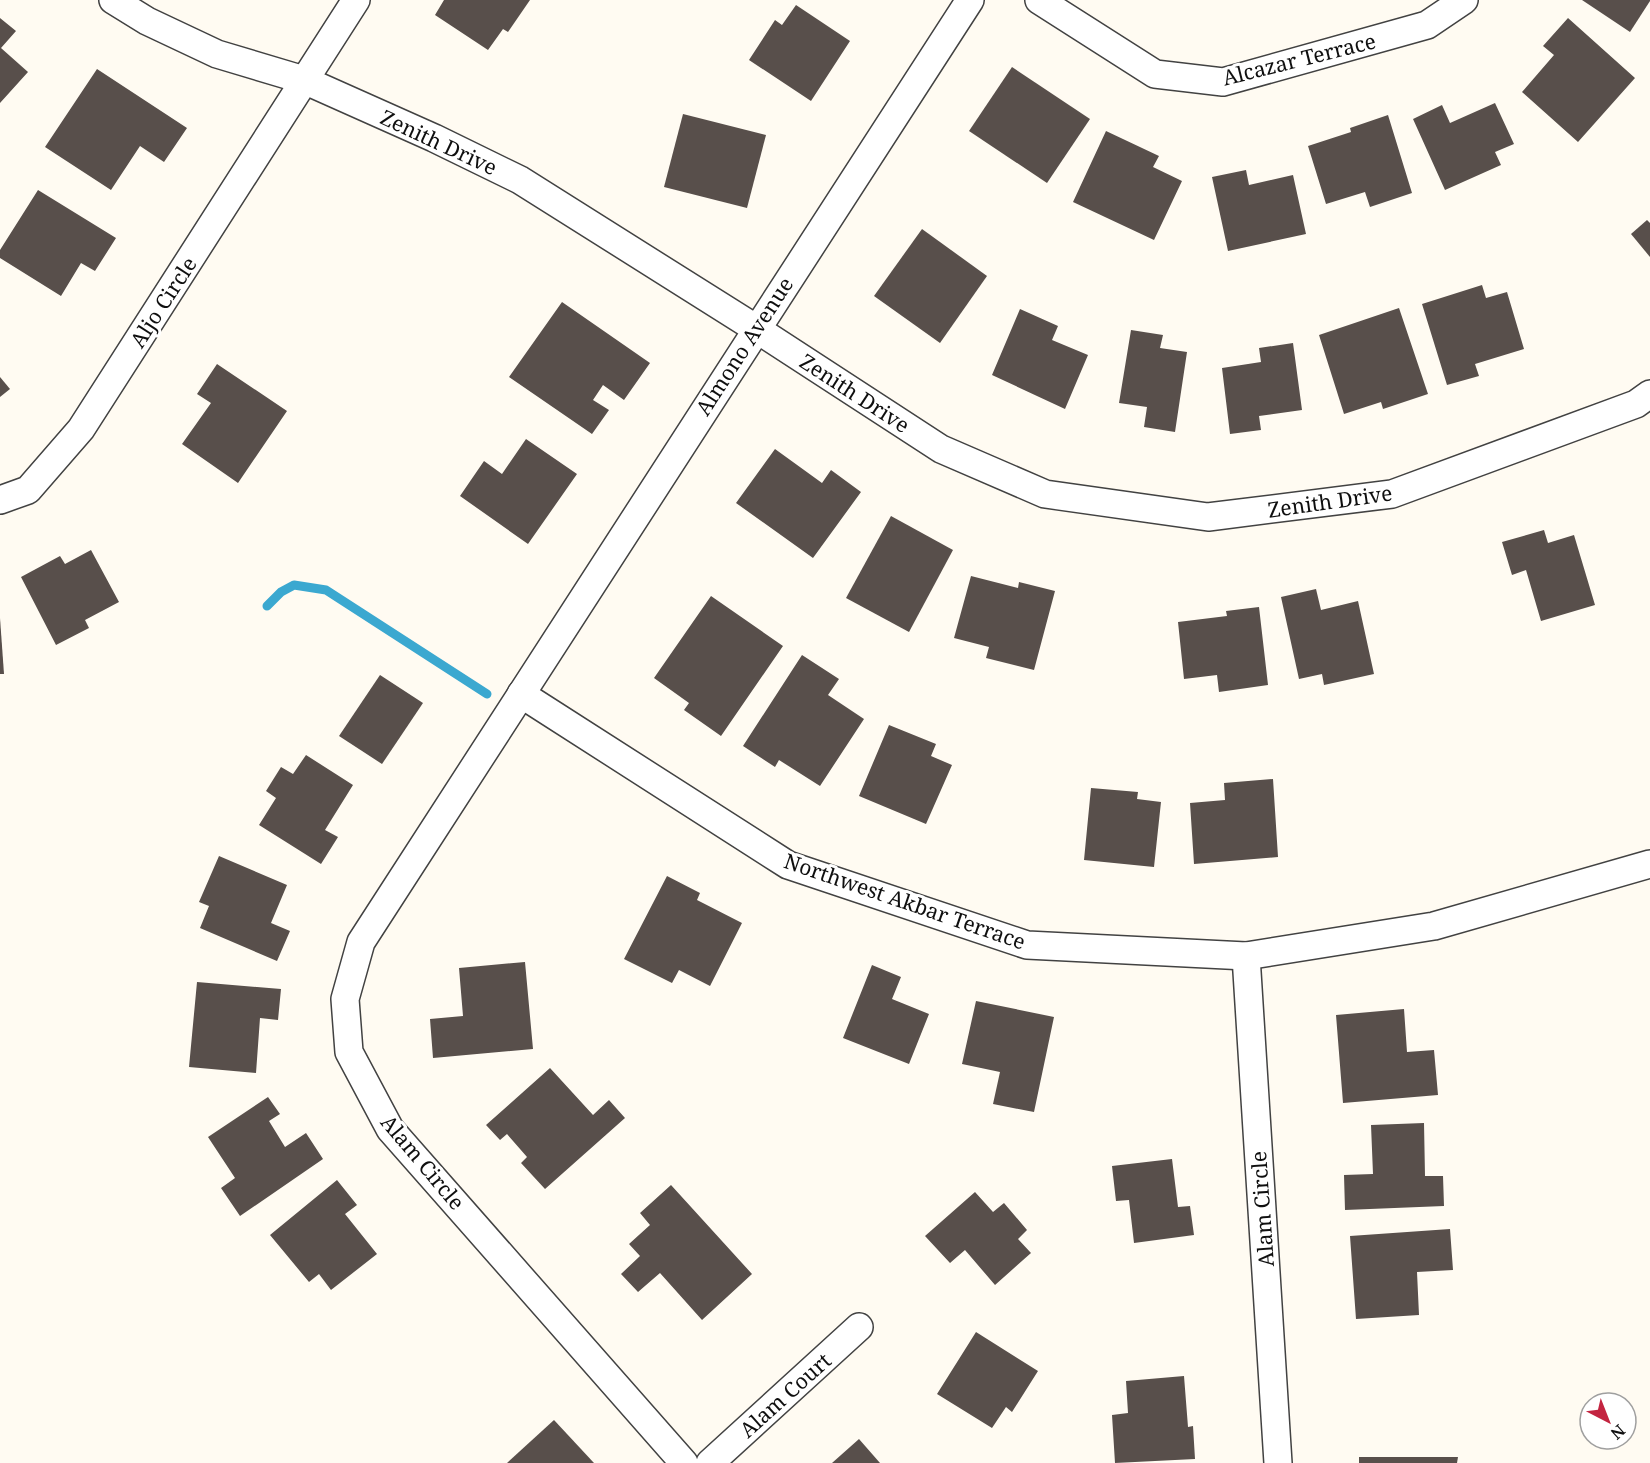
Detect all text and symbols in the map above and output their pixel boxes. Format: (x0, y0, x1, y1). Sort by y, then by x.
street label: Alcazar Terrace (1219, 26, 1379, 92)
street label: Zenith Drive (376, 103, 502, 181)
street label: Aljo Circle (123, 251, 203, 353)
street label: Almono Avenue (689, 272, 799, 420)
street label: Zenith Drive (795, 347, 915, 439)
street label: Zenith Drive (1266, 478, 1394, 524)
street label: Northwest Akbar Terrace (781, 847, 1029, 955)
street label: Alam Circle (375, 1109, 471, 1215)
street label: Alam Circle (1244, 1150, 1280, 1268)
street label: Alam Court (733, 1346, 837, 1444)
north arrow (1578, 1391, 1638, 1451)
text: N (1606, 1420, 1630, 1445)

